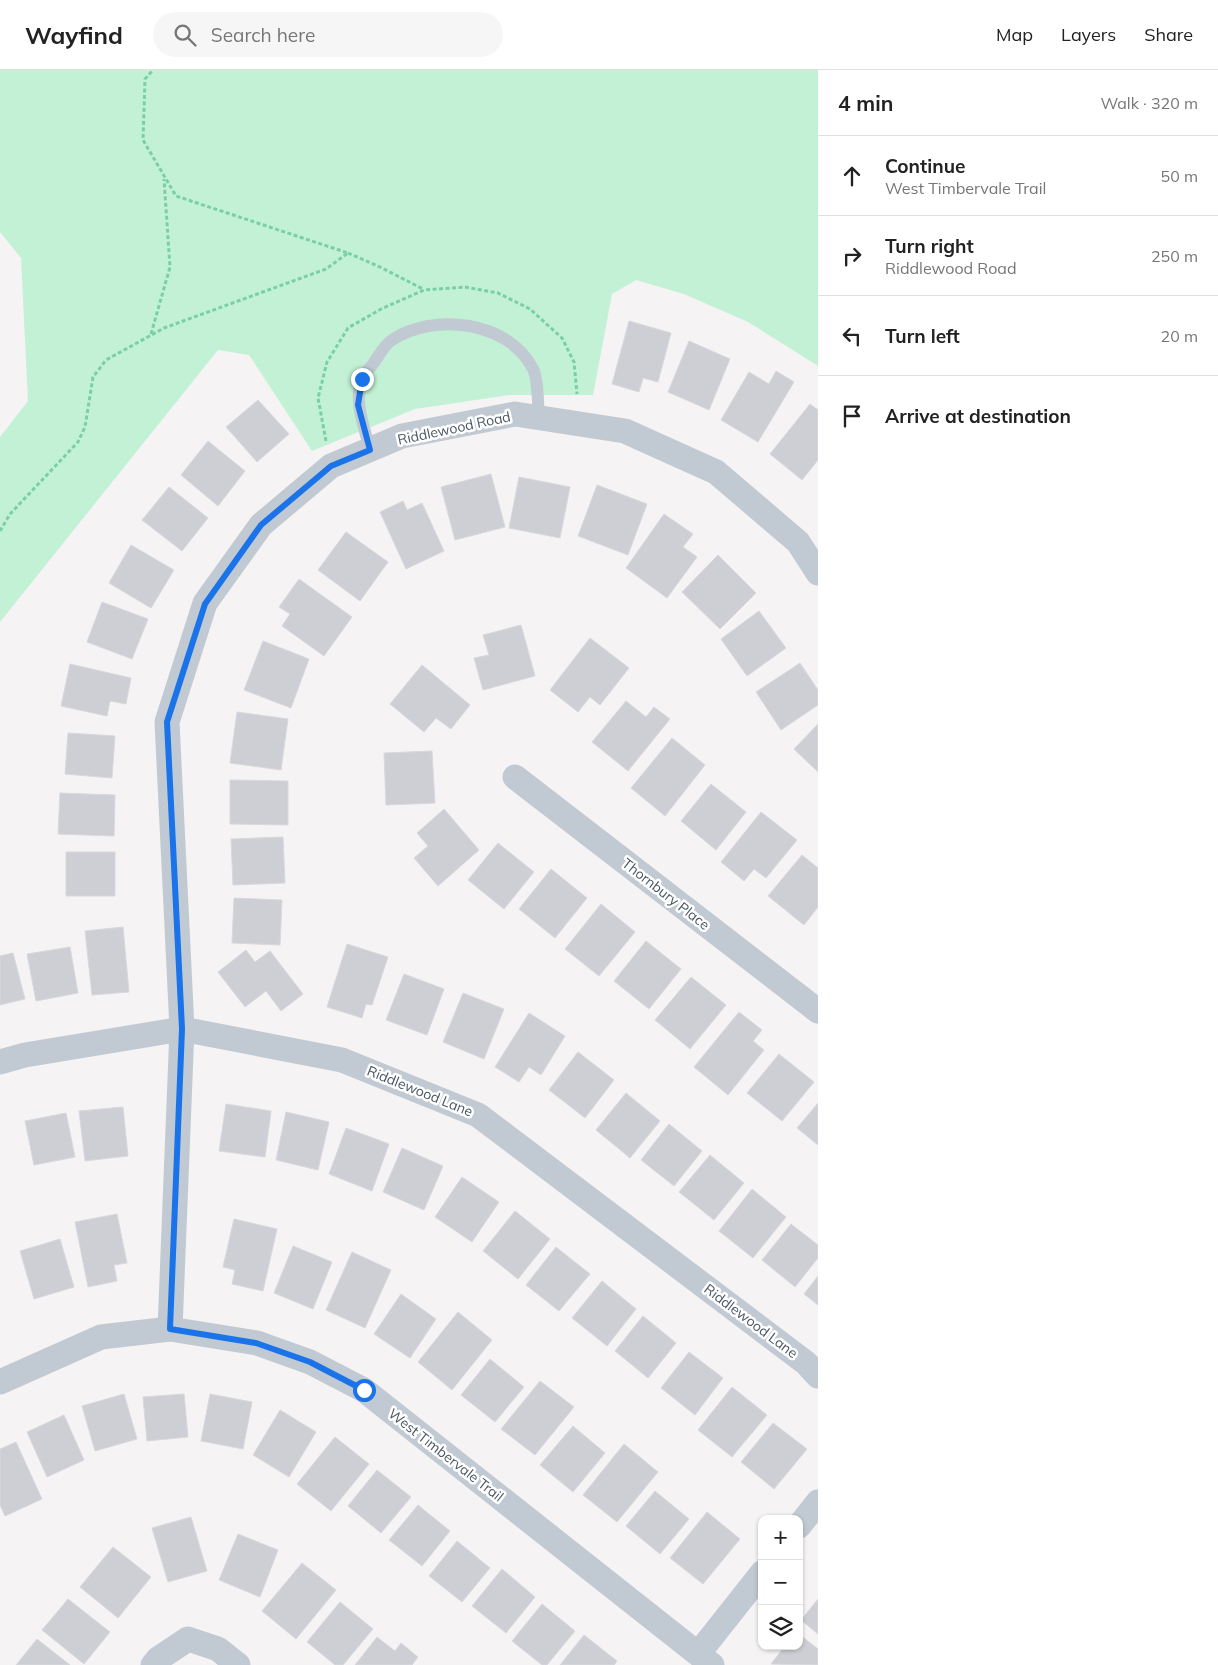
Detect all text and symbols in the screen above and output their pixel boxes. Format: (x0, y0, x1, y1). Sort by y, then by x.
search box (153, 12, 503, 57)
text: Wayfind (25, 20, 123, 50)
icon: search (171, 21, 199, 49)
text: Search here (211, 23, 315, 47)
text: Map (996, 23, 1033, 46)
text: Layers (1061, 23, 1116, 46)
text: Share (1144, 23, 1193, 46)
text: 4 min (838, 90, 893, 116)
text: Walk · 320 m (1100, 93, 1198, 113)
text: Continue (885, 154, 965, 178)
icon: ahead (838, 162, 866, 190)
text: 50 m (1161, 166, 1198, 186)
text: West Timbervale Trail (885, 178, 1046, 198)
text: Turn right (885, 234, 974, 258)
icon: right (838, 242, 866, 270)
text: 250 m (1151, 246, 1198, 266)
text: Riddlewood Road (885, 258, 1017, 278)
icon: left (838, 322, 866, 350)
text: Turn left (885, 324, 960, 348)
text: 20 m (1161, 326, 1198, 346)
route end (351, 368, 374, 391)
icon: arrive (838, 402, 866, 430)
text: Arrive at destination (885, 404, 1071, 428)
street label: Riddlewood Road (396, 407, 512, 449)
street label: Thornbury Place (619, 854, 713, 934)
street label: Riddlewood Lane (364, 1062, 476, 1120)
street label: Riddlewood Lane (701, 1280, 801, 1362)
route start (353, 1379, 376, 1402)
street label: West Timbervale Trail (385, 1404, 507, 1506)
map controls (758, 1515, 803, 1650)
button: + (758, 1515, 803, 1560)
button: − (758, 1560, 803, 1605)
button: layers (758, 1605, 803, 1650)

